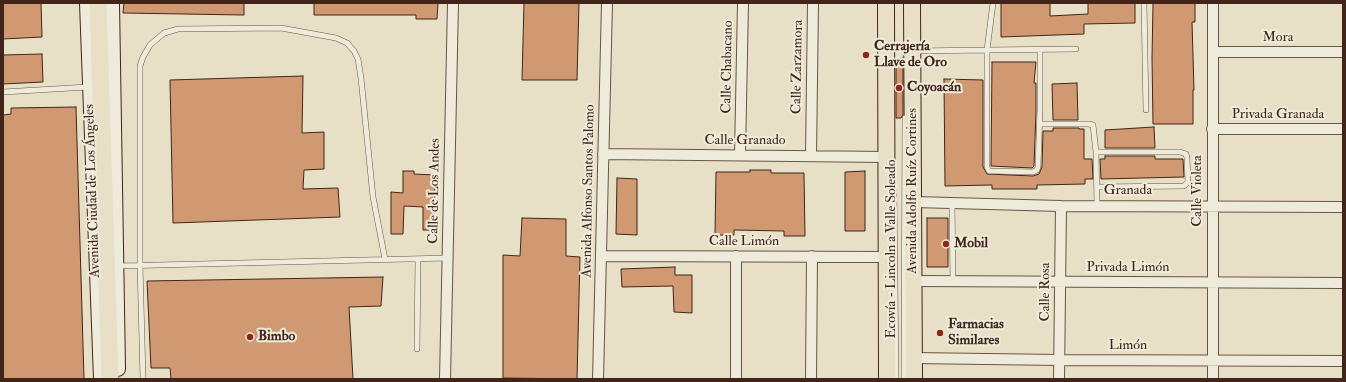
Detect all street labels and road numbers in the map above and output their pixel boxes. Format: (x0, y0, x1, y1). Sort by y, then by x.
street label: Calle Chabacano (719, 20, 737, 114)
street label: Calle Zarzamora (789, 20, 807, 114)
street label: Mora (1263, 30, 1293, 46)
street label: Avenida Ciudad de Los Ángeles (82, 104, 104, 278)
street label: Avenida Alfonso Santos Palomo (579, 104, 599, 278)
street label: Privada Granada (1232, 107, 1324, 123)
street label: Avenida Adolfo Ruíz Cortines (905, 108, 921, 274)
street label: Calle Granado (704, 133, 786, 149)
street label: Calle de Los Andes (426, 138, 444, 244)
street label: Calle Violeta (1190, 155, 1206, 227)
street label: Ecovía - Lincoln a Valle Soleado (884, 159, 900, 339)
street label: Granada (1104, 183, 1152, 199)
street label: Calle Limón (709, 234, 779, 250)
street label: Privada Limón (1087, 260, 1169, 276)
street label: Calle Rosa (1038, 262, 1054, 322)
street label: Limón (1109, 338, 1147, 354)

